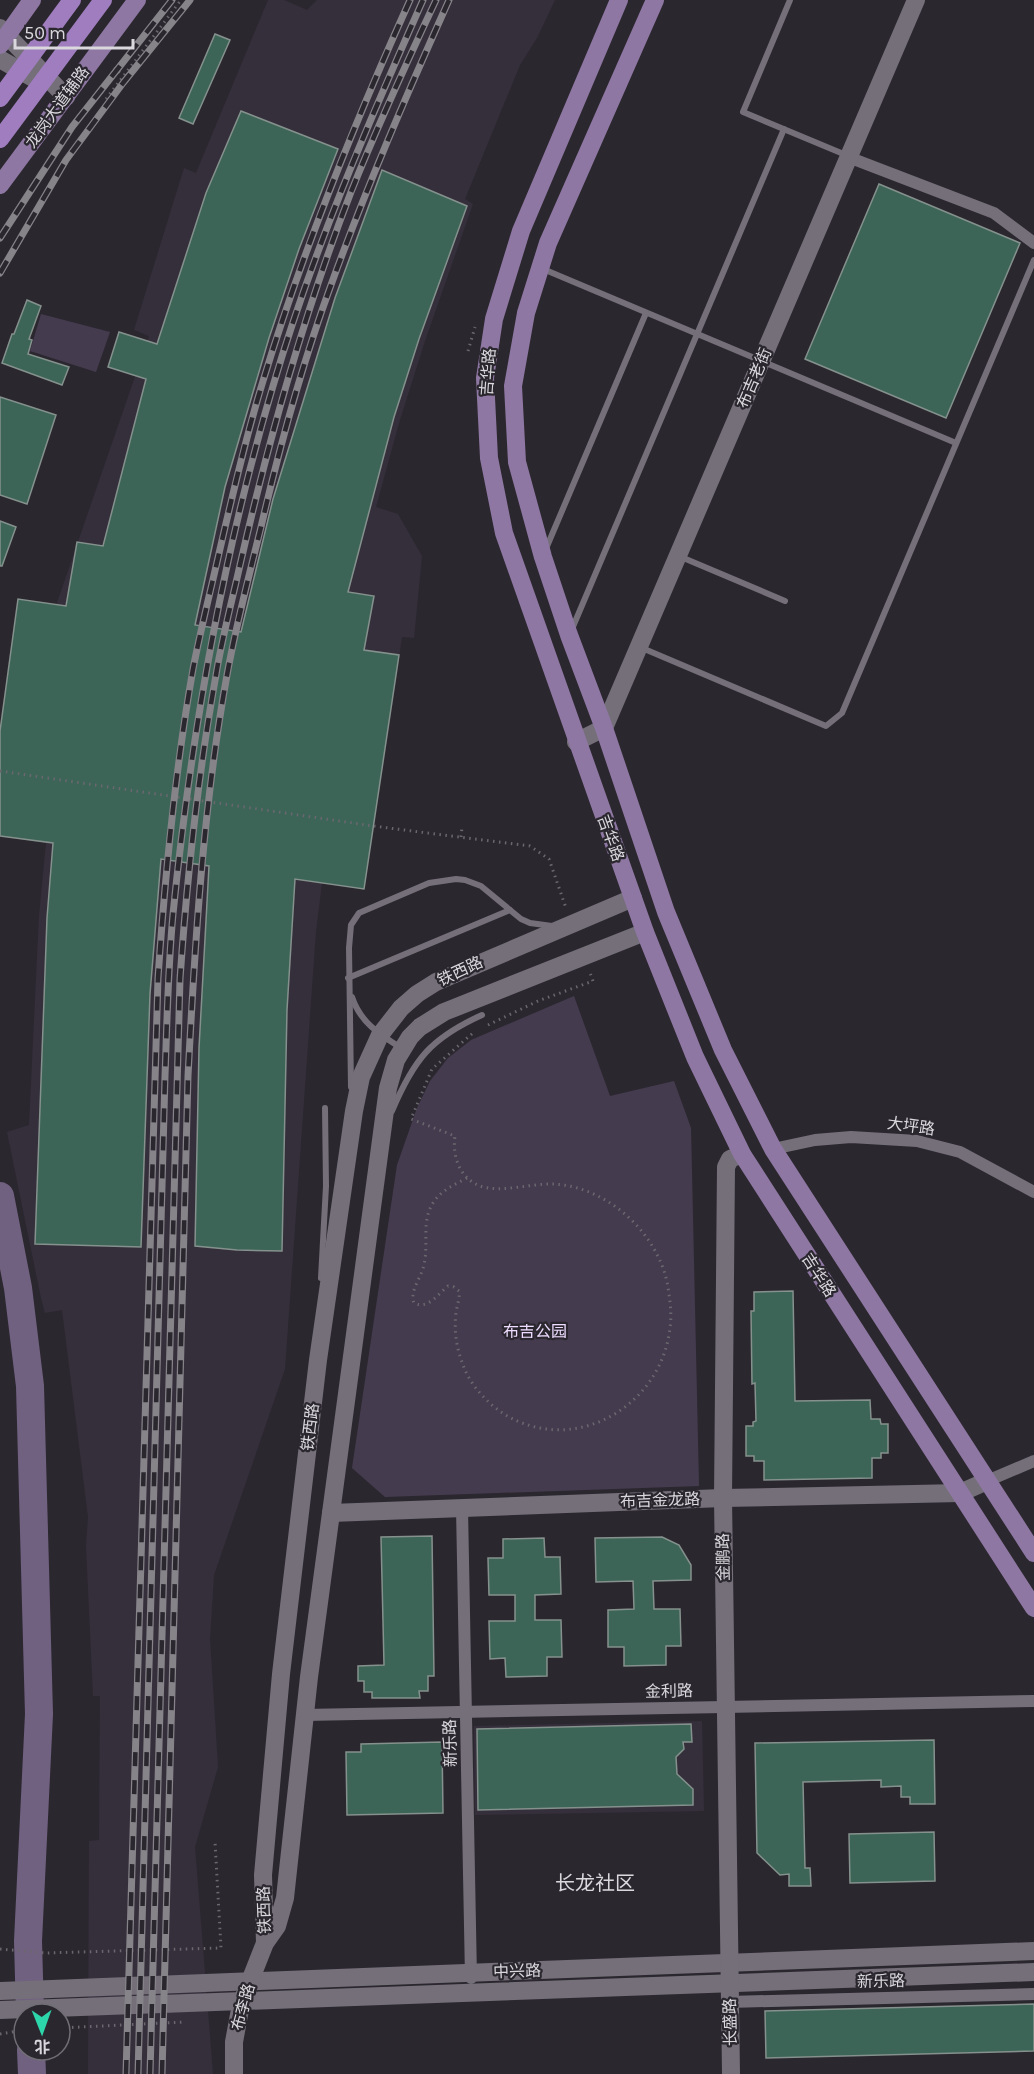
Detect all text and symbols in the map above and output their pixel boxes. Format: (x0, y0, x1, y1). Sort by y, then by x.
scale bar (15, 12, 134, 50)
text: 50 m (24, 22, 66, 44)
street label: 龙岗大道辅路 (21, 63, 93, 151)
street label: 布吉老街 (733, 345, 775, 411)
street label: 吉华路 (477, 347, 499, 397)
street label: 吉华路 (594, 812, 628, 864)
street label: 铁西路 (434, 952, 486, 990)
street label: 大坪路 (886, 1113, 936, 1139)
street label: 吉华路 (798, 1250, 840, 1300)
park label: 布吉公园 (503, 1322, 567, 1341)
street label: 铁西路 (298, 1402, 322, 1452)
street label: 布吉金龙路 (620, 1489, 700, 1511)
street label: 金鹏路 (713, 1533, 733, 1581)
street label: 金利路 (645, 1681, 693, 1701)
street label: 新乐路 (440, 1719, 460, 1767)
district label: 长龙社区 (555, 1872, 635, 1895)
street label: 铁西路 (254, 1886, 274, 1934)
street label: 中兴路 (493, 1961, 541, 1981)
street label: 新乐路 (857, 1971, 905, 1991)
street label: 布李路 (228, 1981, 258, 2033)
street label: 长盛路 (720, 1998, 740, 2046)
north arrow (12, 2002, 72, 2062)
text: 北 (34, 2037, 50, 2056)

